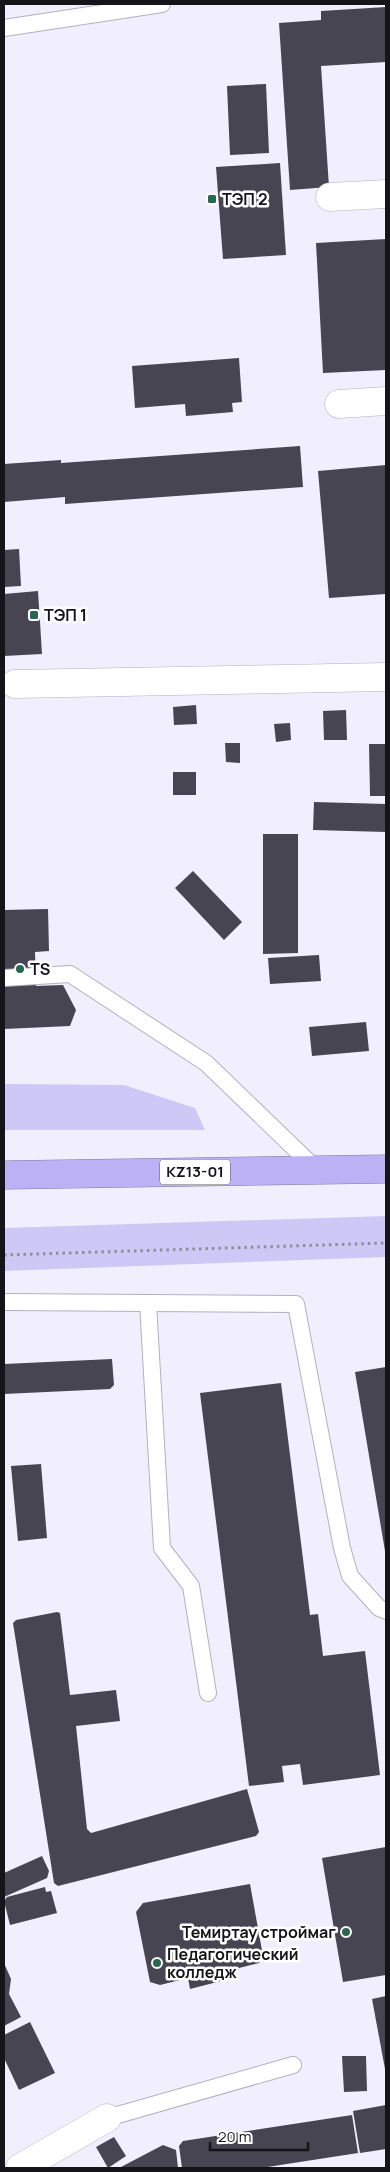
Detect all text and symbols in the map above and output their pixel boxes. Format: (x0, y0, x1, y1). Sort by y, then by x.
place label: ТЭП 2 (222, 188, 268, 210)
marker: ТЭП 2 (206, 193, 218, 205)
place label: ТЭП 1 (44, 604, 87, 626)
marker: ТЭП 1 (28, 609, 40, 621)
place label: TS (30, 958, 50, 980)
marker: TS (14, 963, 26, 975)
road number: KZ13-01 (160, 1160, 230, 1184)
place label: Темиртау строймаг (182, 1921, 336, 1943)
marker: Темиртау строймаг (340, 1926, 352, 1938)
place label: Педагогический колледж (167, 1943, 299, 1983)
marker: Педагогический колледж (151, 1957, 163, 1969)
scale bar (210, 2120, 308, 2152)
text: 20 m (218, 2126, 251, 2147)

